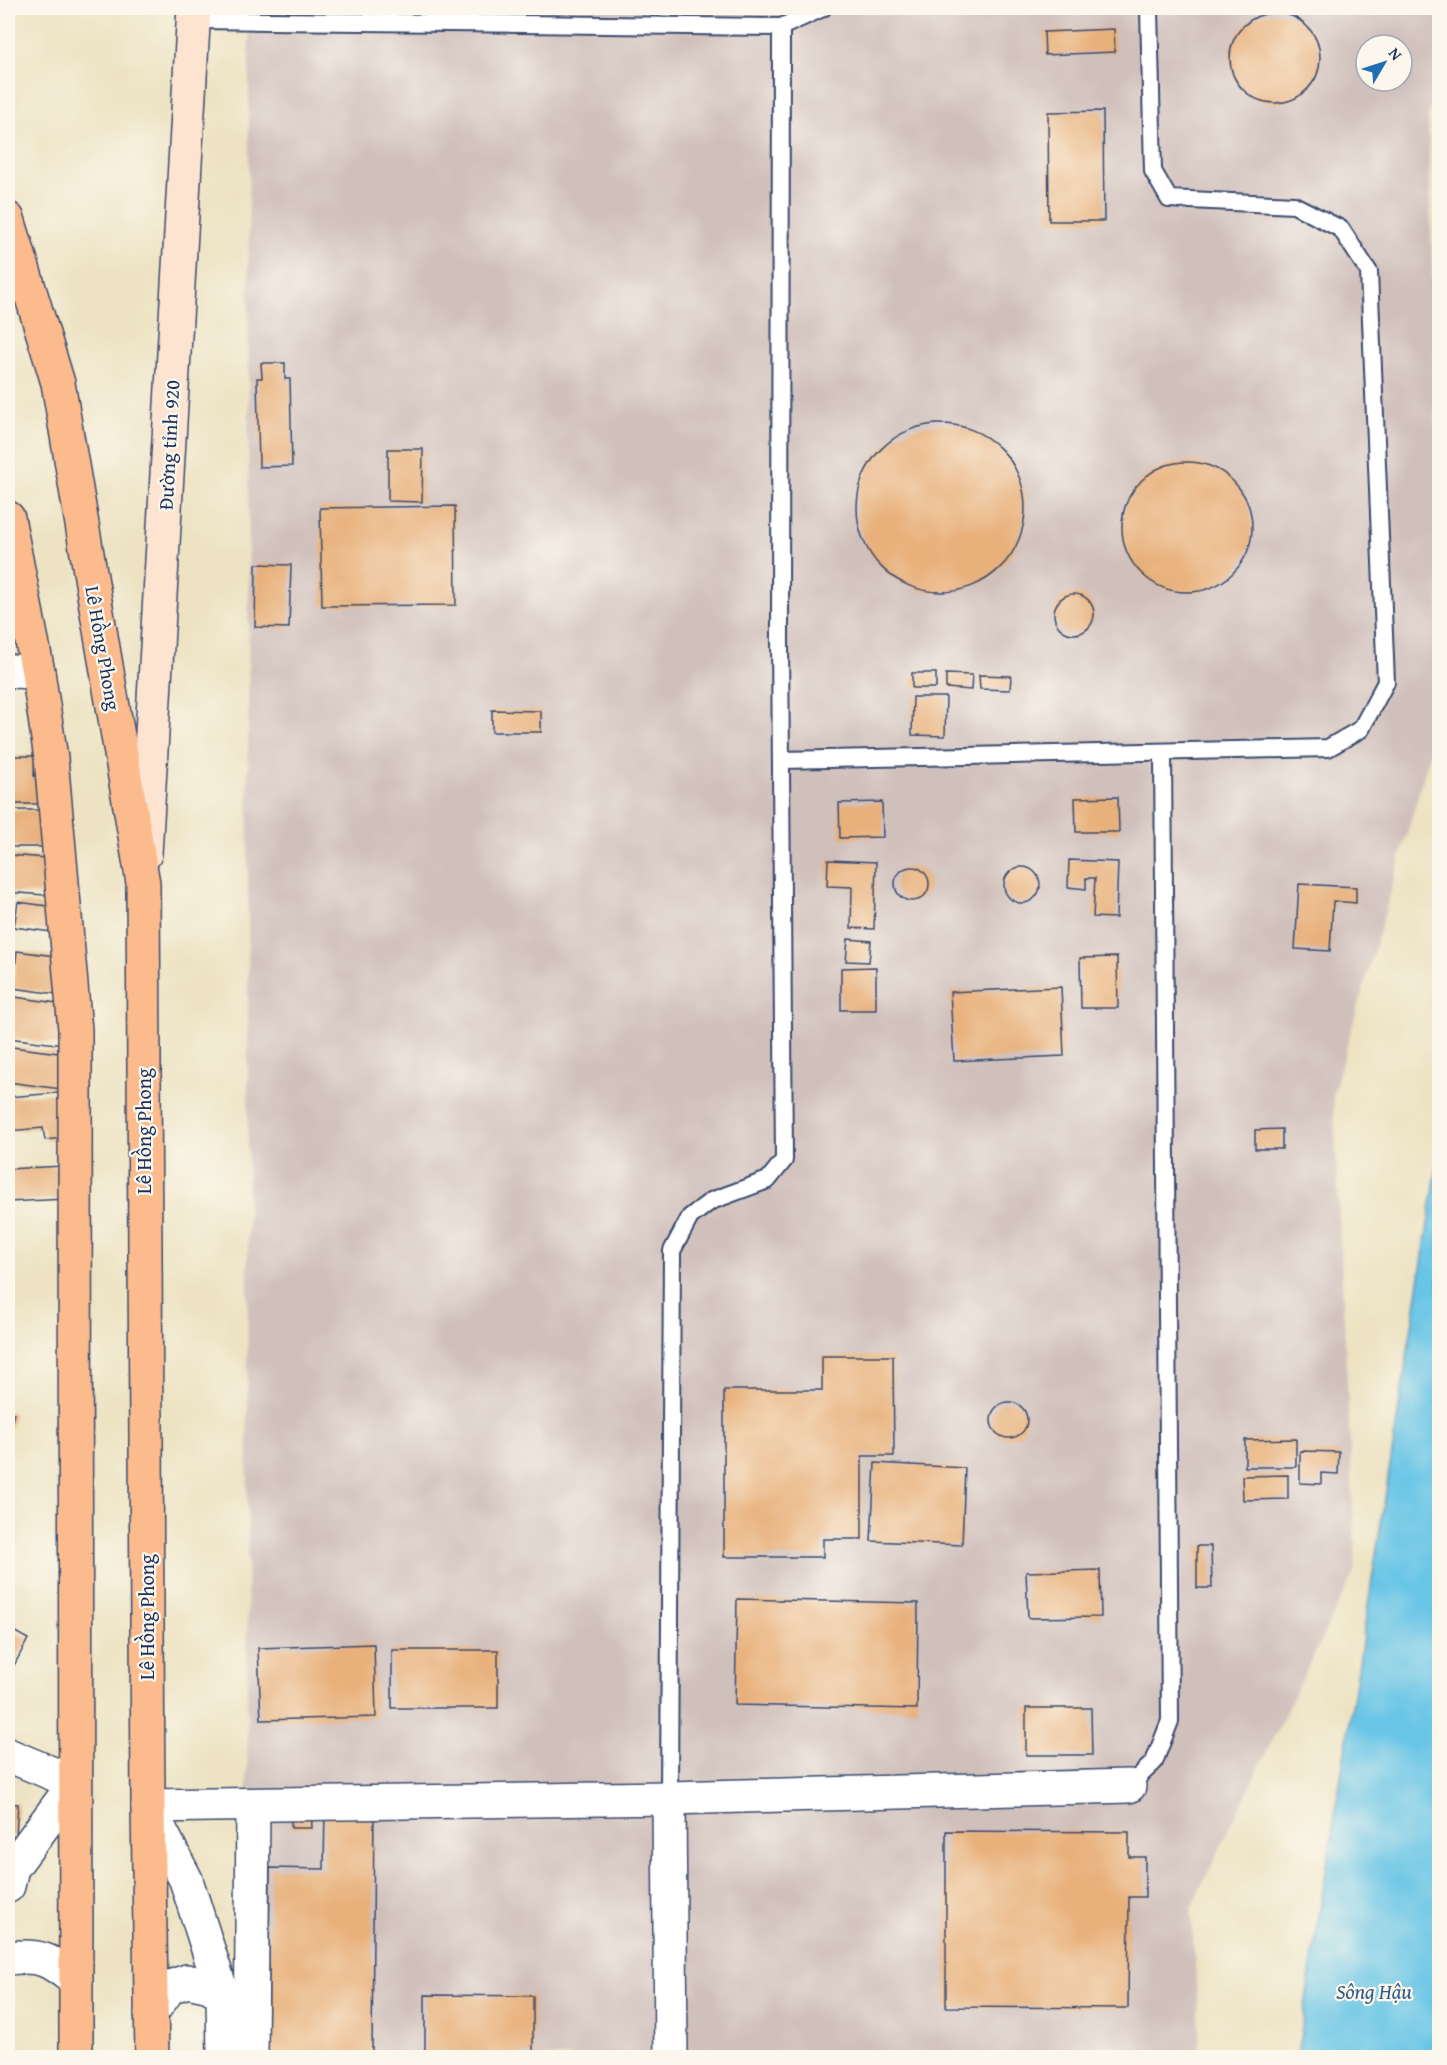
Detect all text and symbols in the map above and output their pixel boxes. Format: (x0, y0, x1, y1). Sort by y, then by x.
north arrow (1354, 33, 1414, 93)
text: N (1383, 42, 1409, 66)
street label: Đường tỉnh 920 (151, 379, 186, 511)
street label: Lê Hồng Phong (78, 583, 129, 713)
street label: Lê Hồng Phong (129, 1068, 158, 1194)
street label: Lê Hồng Phong (132, 1554, 161, 1680)
water label: Sông Hậu (1336, 1976, 1412, 2007)

